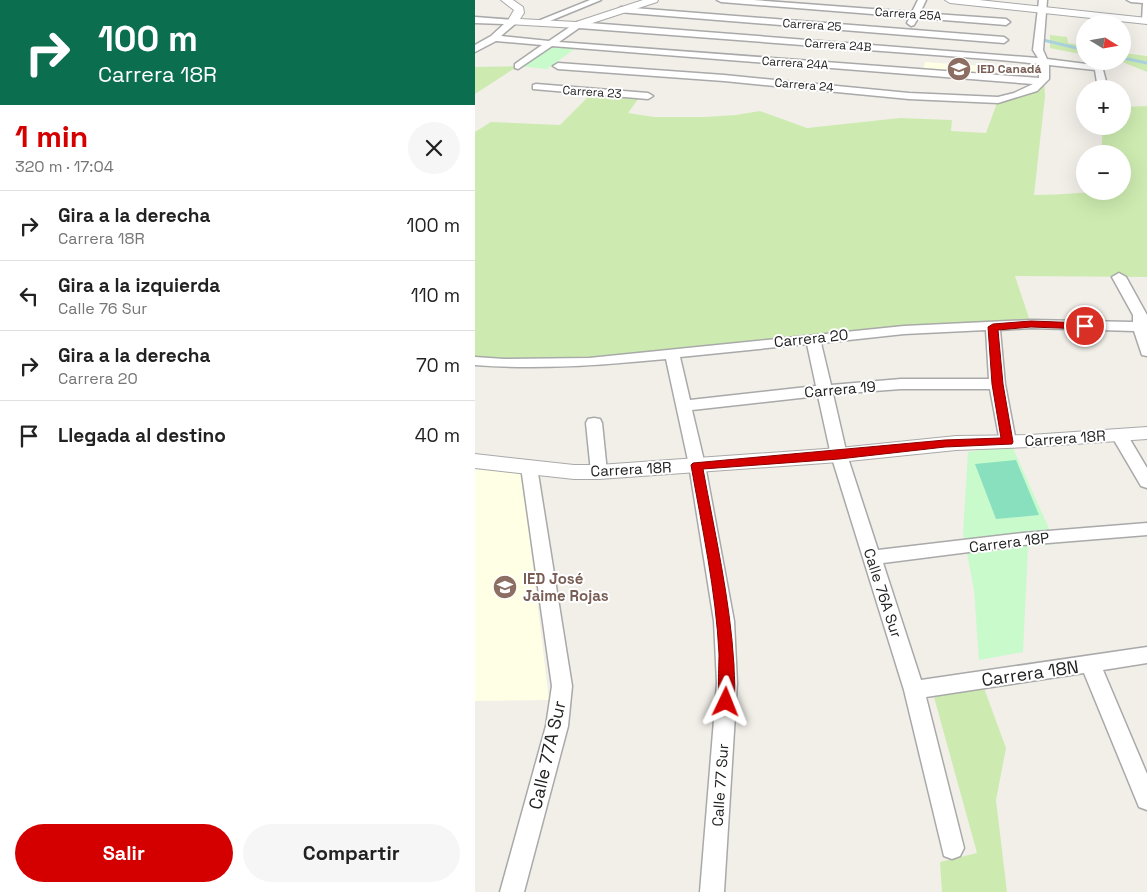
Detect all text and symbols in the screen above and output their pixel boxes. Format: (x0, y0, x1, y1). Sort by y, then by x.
street label: Carrera 25A (874, 4, 942, 24)
street label: Carrera 25 (782, 15, 842, 35)
north arrow (1076, 15, 1131, 70)
map controls (1076, 15, 1131, 200)
text: 100 m (98, 17, 198, 61)
icon: right (15, 20, 80, 85)
street label: Carrera 24B (804, 35, 872, 55)
street label: Carrera 24A (761, 53, 829, 73)
school or university icon: IED Canadá (946, 56, 972, 82)
text: Carrera 18R (98, 60, 217, 88)
place label: IED Canadá (977, 61, 1041, 77)
street label: Carrera 24 (774, 74, 835, 96)
button: + (1076, 80, 1131, 135)
street label: Carrera 23 (562, 82, 622, 102)
text: 1 min (15, 117, 88, 156)
button: close (408, 122, 460, 174)
button: − (1076, 145, 1131, 200)
text: 320 m · 17:04 (15, 156, 114, 177)
text: Gira a la derecha (58, 203, 210, 228)
icon: right (15, 212, 43, 240)
text: 100 m (406, 213, 460, 238)
text: Carrera 18R (58, 228, 145, 249)
text: Gira a la izquierda (58, 273, 220, 298)
icon: left (15, 282, 43, 310)
text: 110 m (411, 283, 460, 308)
text: Calle 76 Sur (58, 298, 147, 319)
pin (1064, 305, 1106, 347)
icon: arrive (1071, 312, 1099, 340)
street label: Carrera 20 (773, 325, 849, 351)
text: Gira a la derecha (58, 343, 210, 368)
icon: right (15, 352, 43, 380)
text: 70 m (416, 353, 460, 378)
text: Carrera 20 (58, 368, 138, 389)
street label: Carrera 19 (804, 376, 876, 402)
icon: arrive (15, 422, 43, 450)
text: Llegada al destino (58, 423, 226, 448)
text: 40 m (415, 423, 460, 448)
street label: Carrera 18R (1024, 426, 1106, 450)
street label: Carrera 18R (590, 457, 672, 481)
street label: Carrera 18P (968, 528, 1050, 556)
street label: Calle 76A Sur (860, 546, 907, 640)
place label: IED José Jaime Rojas (523, 569, 609, 605)
school or university icon: IED José Jaime Rojas (492, 574, 518, 600)
street label: Carrera 18N (980, 655, 1080, 691)
position arrow (699, 675, 751, 727)
street label: Calle 77A Sur (523, 698, 571, 812)
street label: Calle 77 Sur (708, 743, 732, 827)
button: Salir (15, 824, 233, 882)
button: Compartir (243, 824, 460, 882)

